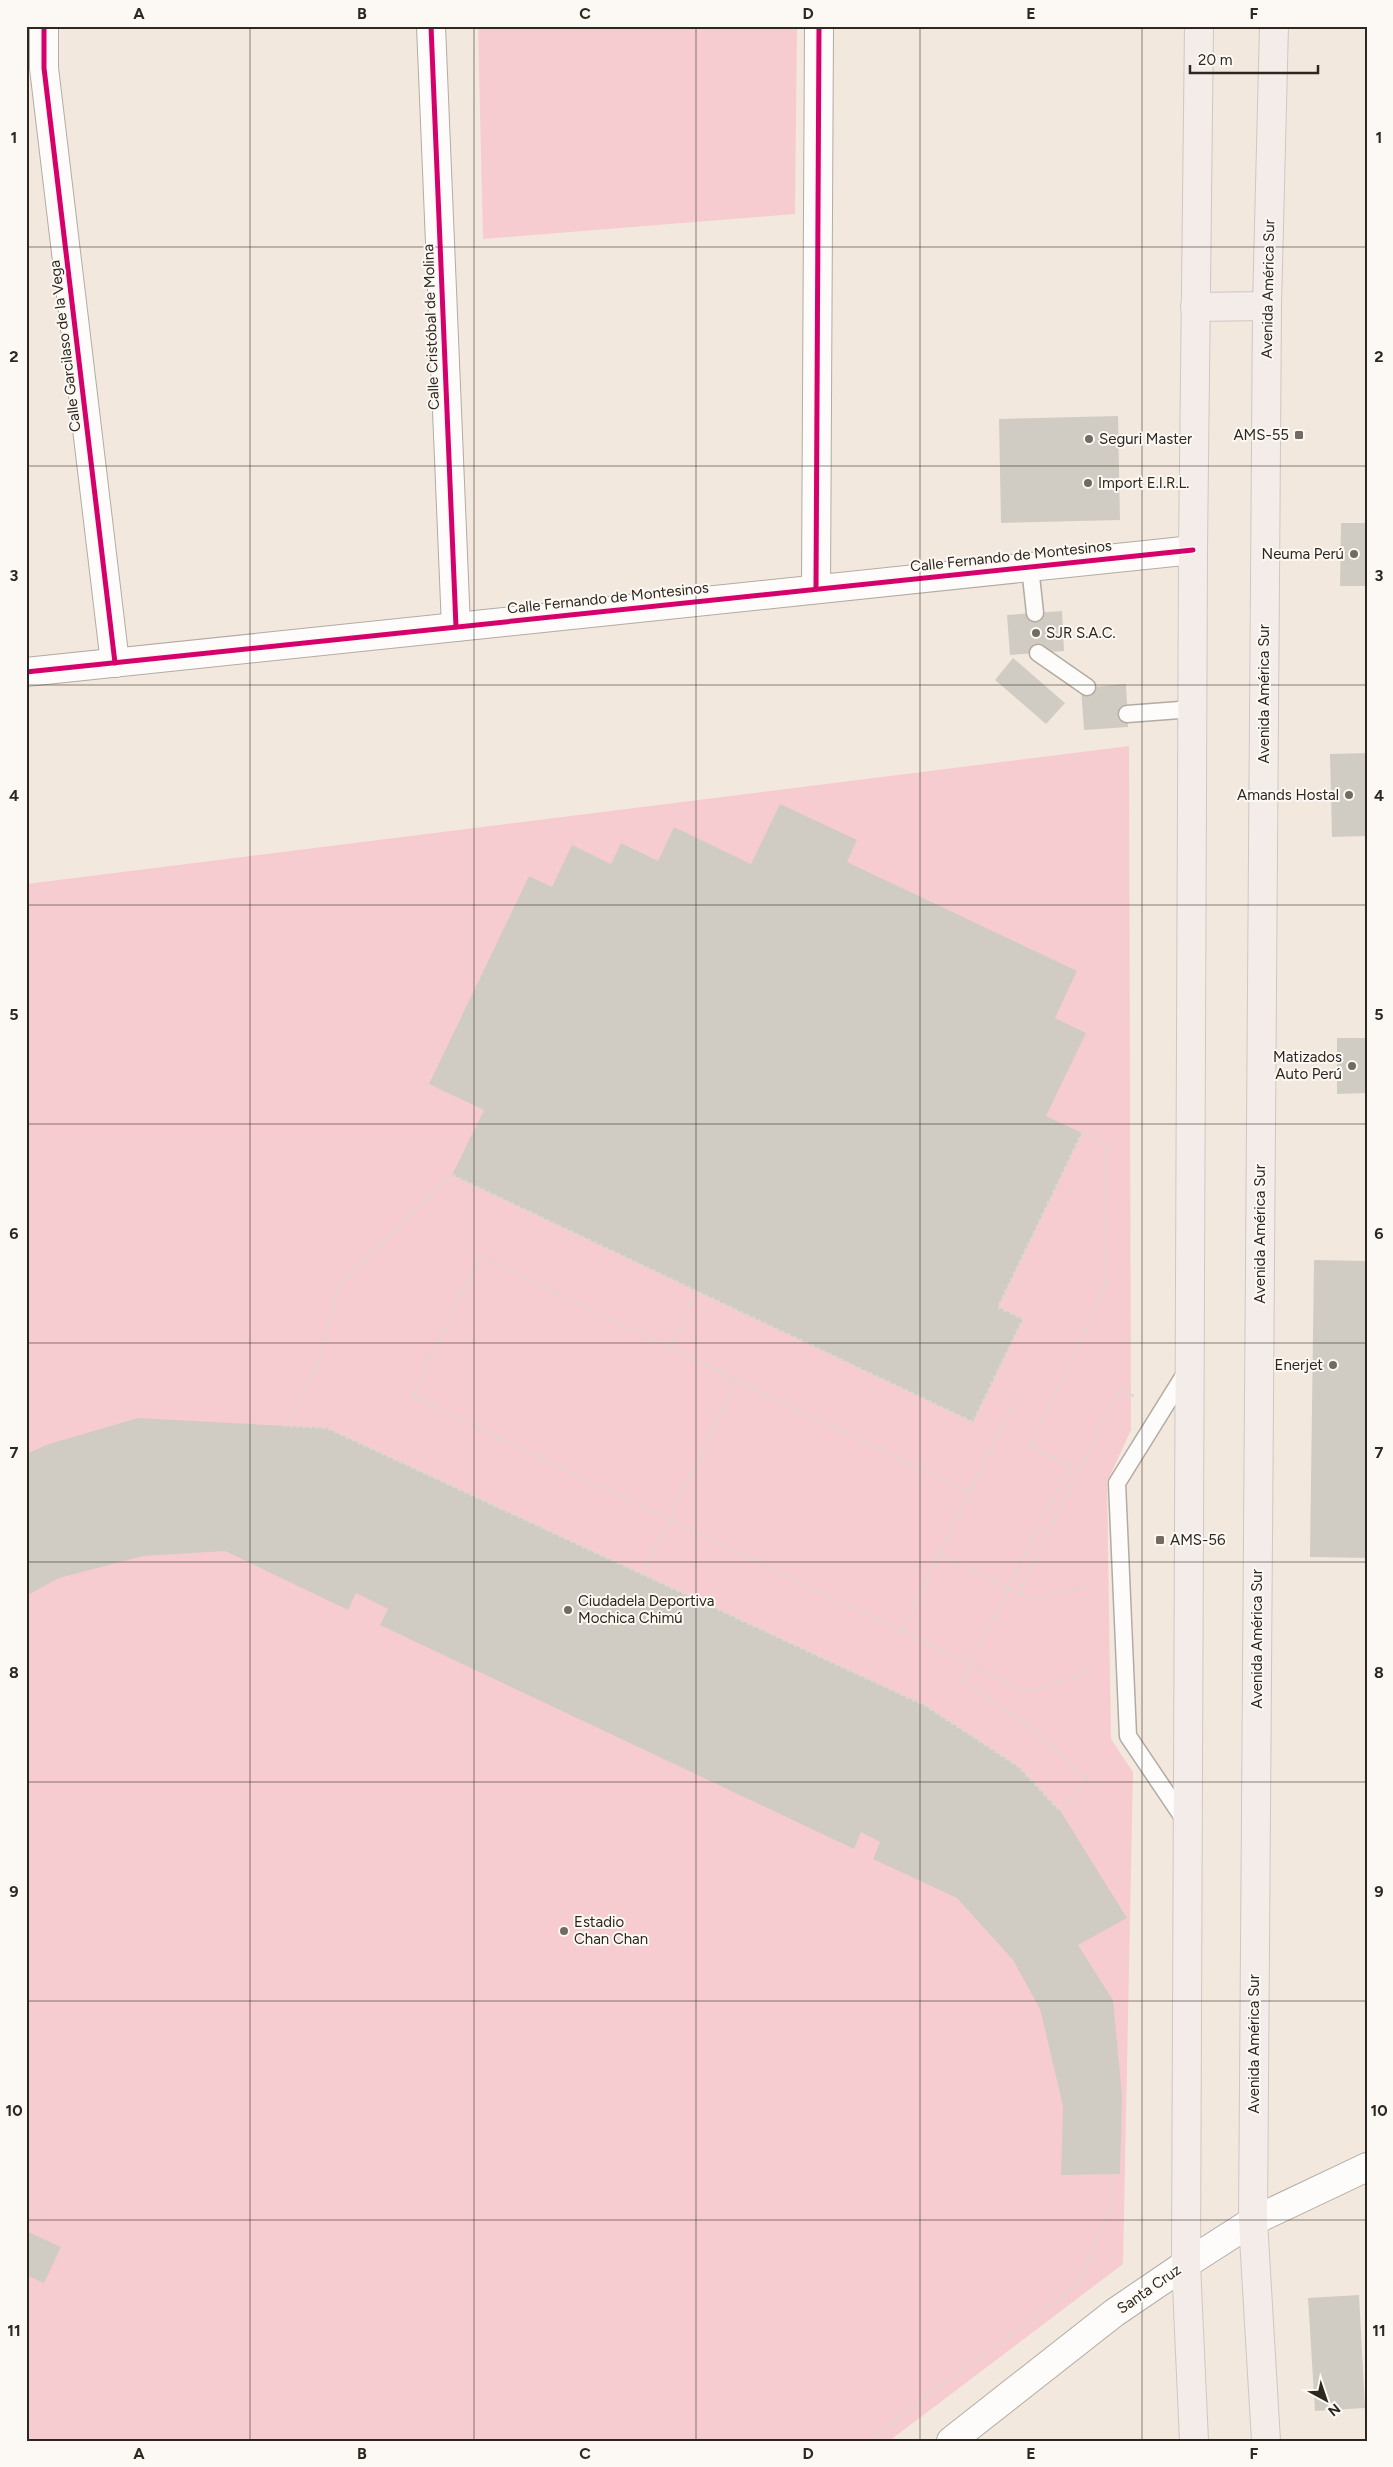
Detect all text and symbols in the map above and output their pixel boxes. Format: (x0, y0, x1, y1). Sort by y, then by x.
text: A (133, 4, 145, 23)
text: B (357, 4, 367, 23)
text: C (579, 4, 591, 23)
text: D (802, 4, 814, 23)
text: E (1026, 4, 1036, 23)
text: F (1250, 4, 1259, 23)
scale bar (1190, 42, 1318, 74)
text: 20 m (1198, 51, 1232, 69)
text: 1 (11, 128, 17, 147)
text: 1 (1376, 128, 1382, 147)
street label: Avenida América Sur (1258, 219, 1278, 359)
street label: Calle Cristóbal de Molina (419, 244, 443, 410)
street label: Calle Garcilaso de la Vega (46, 259, 84, 433)
text: 2 (9, 347, 19, 366)
text: 2 (1374, 347, 1384, 366)
place label: AMS-55 (1233, 426, 1289, 444)
marker: AMS-55 (1293, 429, 1305, 441)
place label: Seguri Master (1099, 430, 1192, 448)
marker: Seguri Master (1083, 433, 1095, 445)
place label: Import E.I.R.L. (1098, 474, 1189, 492)
marker: Import E.I.R.L. (1082, 477, 1094, 489)
street label: Calle Fernando de Montesinos (909, 536, 1113, 576)
place label: Neuma Perú (1262, 545, 1344, 563)
marker: Neuma Perú (1348, 548, 1360, 560)
text: 3 (10, 566, 19, 585)
text: 3 (1375, 566, 1384, 585)
street label: Calle Fernando de Montesinos (506, 578, 710, 618)
place label: SJR S.A.C. (1046, 624, 1116, 642)
street label: Avenida América Sur (1255, 624, 1273, 764)
marker: SJR S.A.C. (1030, 627, 1042, 639)
text: 4 (9, 786, 19, 805)
place label: Amands Hostal (1237, 786, 1339, 804)
text: 4 (1374, 786, 1384, 805)
marker: Amands Hostal (1343, 789, 1355, 801)
text: 5 (9, 1005, 19, 1024)
text: 5 (1374, 1005, 1384, 1024)
place label: Matizados Auto Perú (1273, 1048, 1342, 1083)
marker: Matizados Auto Perú (1346, 1060, 1358, 1072)
street label: Avenida América Sur (1251, 1164, 1269, 1304)
text: 6 (9, 1224, 19, 1243)
text: 6 (1374, 1224, 1384, 1243)
place label: Enerjet (1275, 1356, 1323, 1374)
marker: Enerjet (1327, 1359, 1339, 1371)
text: 7 (10, 1443, 19, 1462)
text: 7 (1375, 1443, 1384, 1462)
place label: AMS-56 (1170, 1531, 1226, 1549)
marker: AMS-56 (1154, 1534, 1166, 1546)
street label: Avenida América Sur (1248, 1569, 1266, 1709)
place label: Ciudadela Deportiva Mochica Chimú (578, 1592, 714, 1627)
marker: Ciudadela Deportiva Mochica Chimú (562, 1604, 574, 1616)
text: 8 (9, 1663, 19, 1682)
text: 8 (1374, 1663, 1384, 1682)
text: 9 (9, 1882, 19, 1901)
text: 9 (1374, 1882, 1384, 1901)
place label: Estadio Chan Chan (574, 1913, 648, 1948)
marker: Estadio Chan Chan (558, 1925, 570, 1937)
street label: Avenida América Sur (1245, 1974, 1263, 2114)
text: 10 (5, 2101, 23, 2120)
text: 10 (1370, 2101, 1388, 2120)
street label: Santa Cruz (1114, 2260, 1184, 2318)
text: 11 (7, 2321, 21, 2340)
text: 11 (1372, 2321, 1386, 2340)
north arrow (1300, 2374, 1350, 2424)
text: N (1324, 2400, 1344, 2420)
text: A (133, 2444, 145, 2463)
text: B (357, 2444, 367, 2463)
text: C (579, 2444, 591, 2463)
text: D (802, 2444, 814, 2463)
text: E (1026, 2444, 1036, 2463)
text: F (1250, 2444, 1259, 2463)

